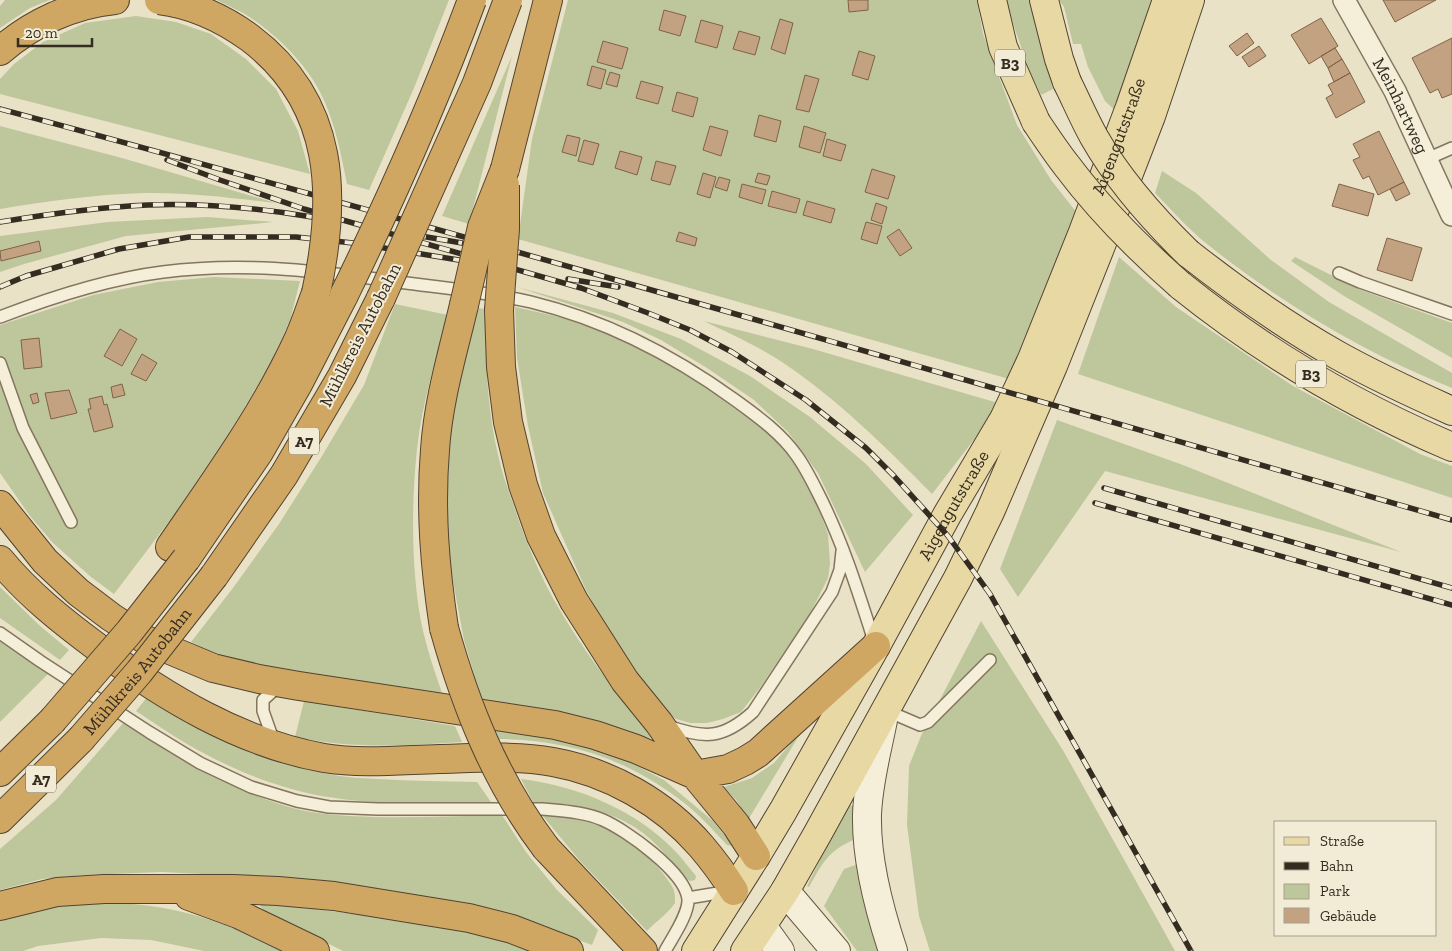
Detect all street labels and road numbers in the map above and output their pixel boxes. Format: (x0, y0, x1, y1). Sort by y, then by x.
road number: B3 (995, 49, 1025, 76)
street label: Meinhartweg (1368, 54, 1433, 157)
street label: Aigengutstraße (1087, 75, 1150, 198)
street label: Mühlkreis Autobahn (314, 259, 406, 411)
road number: B3 (1296, 360, 1326, 388)
road number: A7 (289, 428, 319, 454)
street label: Aigengutstraße (914, 446, 994, 564)
street label: Mühlkreis Autobahn (78, 603, 197, 740)
road number: A7 (26, 766, 56, 792)

